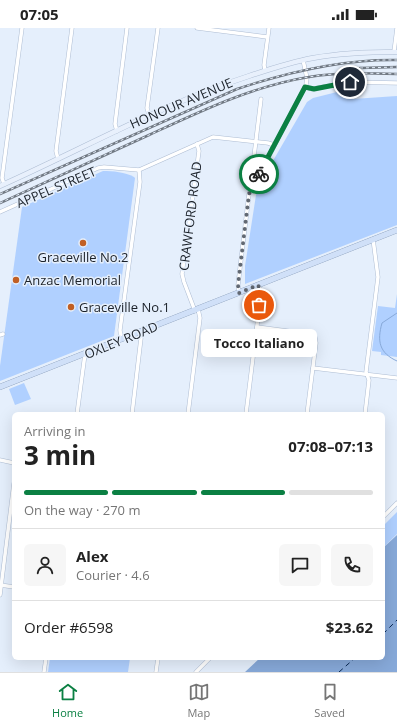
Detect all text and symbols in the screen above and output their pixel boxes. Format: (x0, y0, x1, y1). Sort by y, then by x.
text: 07:05 (20, 4, 59, 24)
pin (333, 65, 367, 99)
icon: home (339, 71, 361, 93)
street label: HONOUR AVENUE (127, 73, 235, 133)
courier (239, 154, 279, 194)
street label: CRAWFORD ROAD (174, 160, 206, 272)
street label: APPEL STREET (13, 162, 99, 212)
icon: bike (248, 163, 270, 185)
marker: Graceville No.2 (78, 238, 88, 248)
place label: Graceville No.2 (38, 248, 129, 266)
place label: Anzac Memorial (24, 271, 121, 289)
marker: Anzac Memorial (11, 275, 21, 285)
pin (242, 288, 276, 322)
icon: bag (248, 294, 270, 316)
place label: Graceville No.1 (79, 298, 170, 316)
marker: Graceville No.1 (66, 302, 76, 312)
street label: OXLEY ROAD (81, 317, 161, 363)
callout: Tocco Italiano (201, 329, 317, 357)
text: Tocco Italiano (214, 334, 304, 352)
text: Arriving in (24, 422, 86, 440)
text: 07:08–07:13 (288, 436, 373, 456)
text: 3 min (24, 437, 96, 473)
text: On the way · 270 m (24, 501, 140, 519)
button: person (24, 544, 66, 586)
button: chat (279, 544, 321, 586)
button: phone (331, 544, 373, 586)
text: Alex (76, 546, 108, 566)
text: Courier · 4.6 (76, 566, 150, 584)
text: Order #6598 (24, 617, 113, 637)
text: $23.62 (326, 617, 373, 637)
tab: Home (52, 681, 83, 720)
tab: Map (187, 681, 210, 720)
tab: Saved (314, 681, 345, 720)

